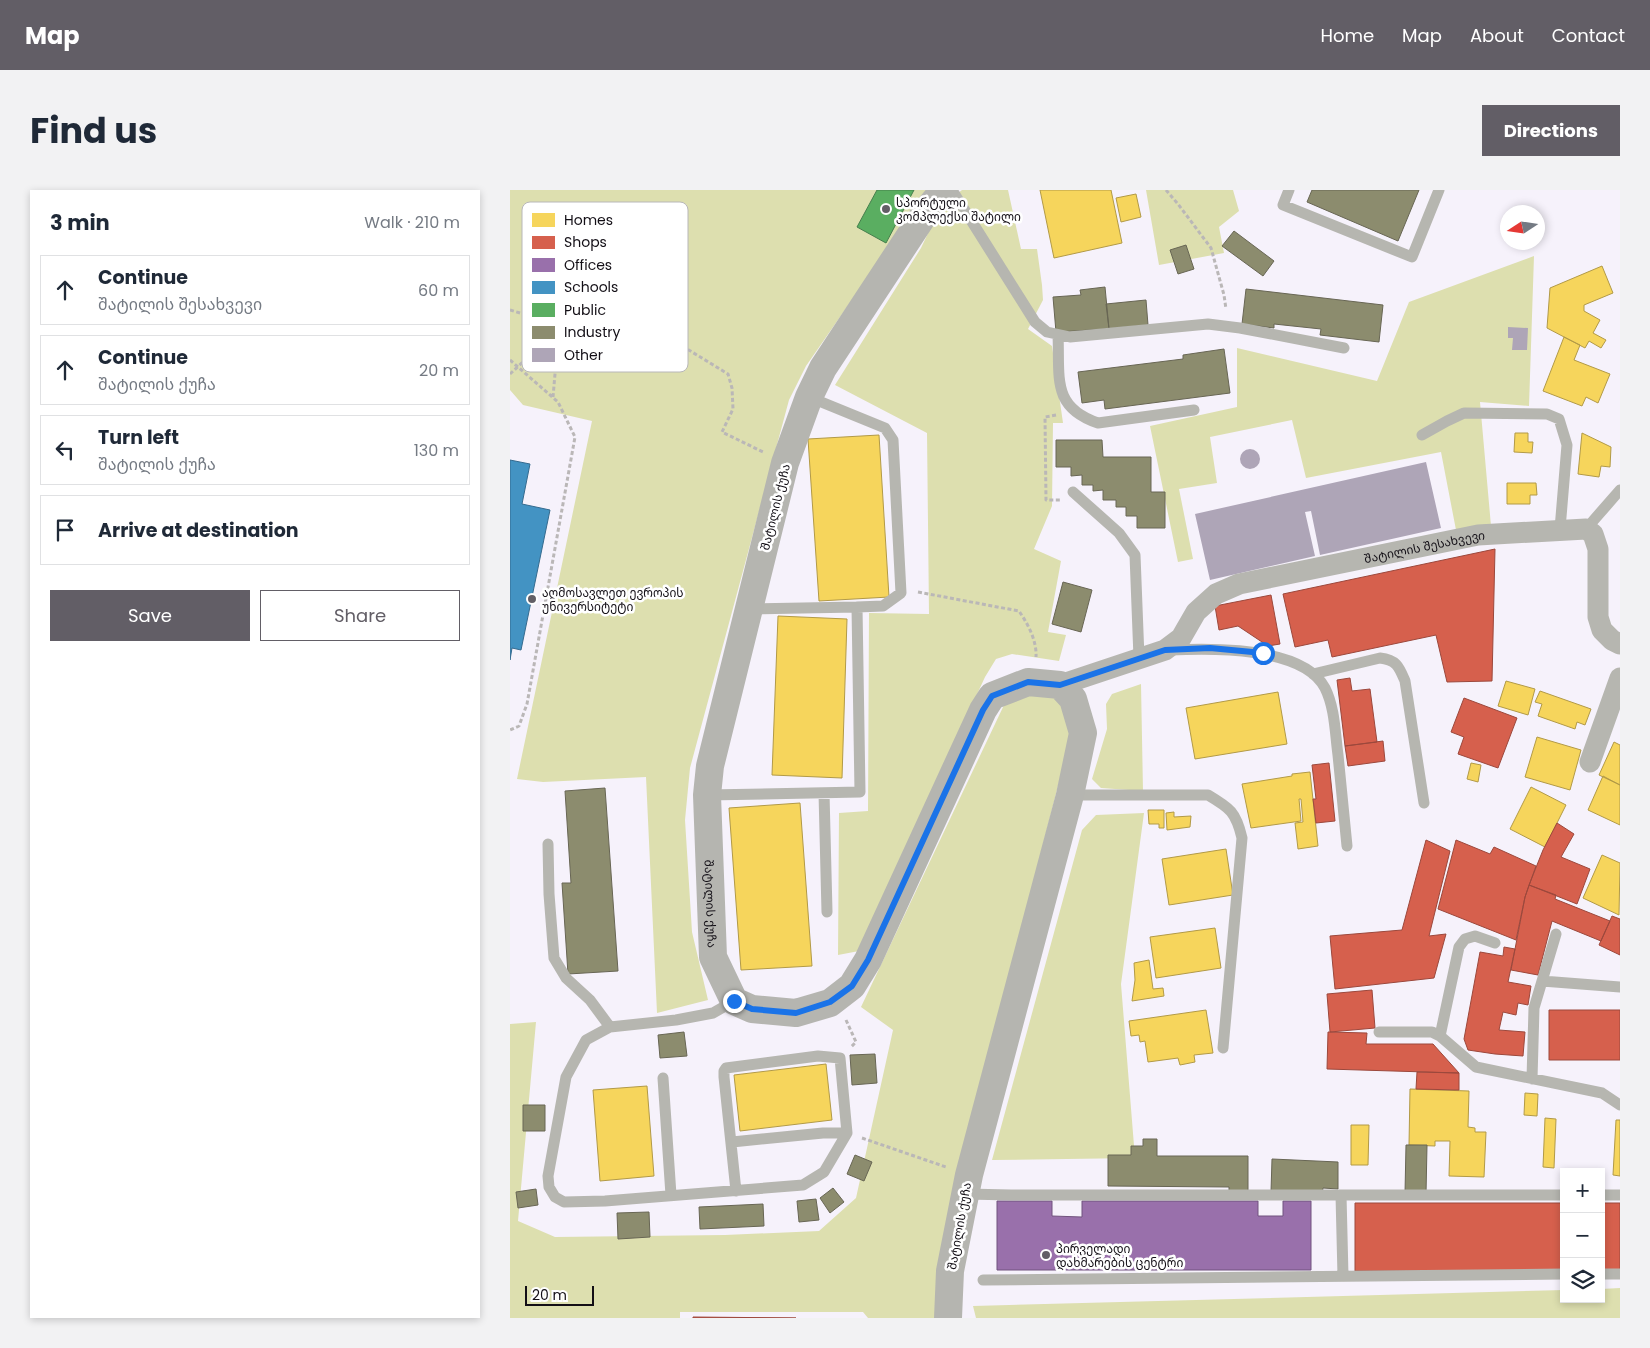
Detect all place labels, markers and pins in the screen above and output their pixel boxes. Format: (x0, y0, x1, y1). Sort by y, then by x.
place label: სპორტული კომპლექსი შატილი (896, 194, 1021, 225)
marker: სპორტული კომპლექსი შატილი (880, 203, 892, 215)
place label: აღმოსავლეთ ევროპის უნივერსიტეტი (542, 584, 684, 615)
marker: აღმოსავლეთ ევროპის უნივერსიტეტი (526, 593, 538, 605)
place label: პირველადი დახმარების ცენტრი (1056, 1240, 1183, 1271)
marker: პირველადი დახმარების ცენტრი (1040, 1249, 1052, 1261)

